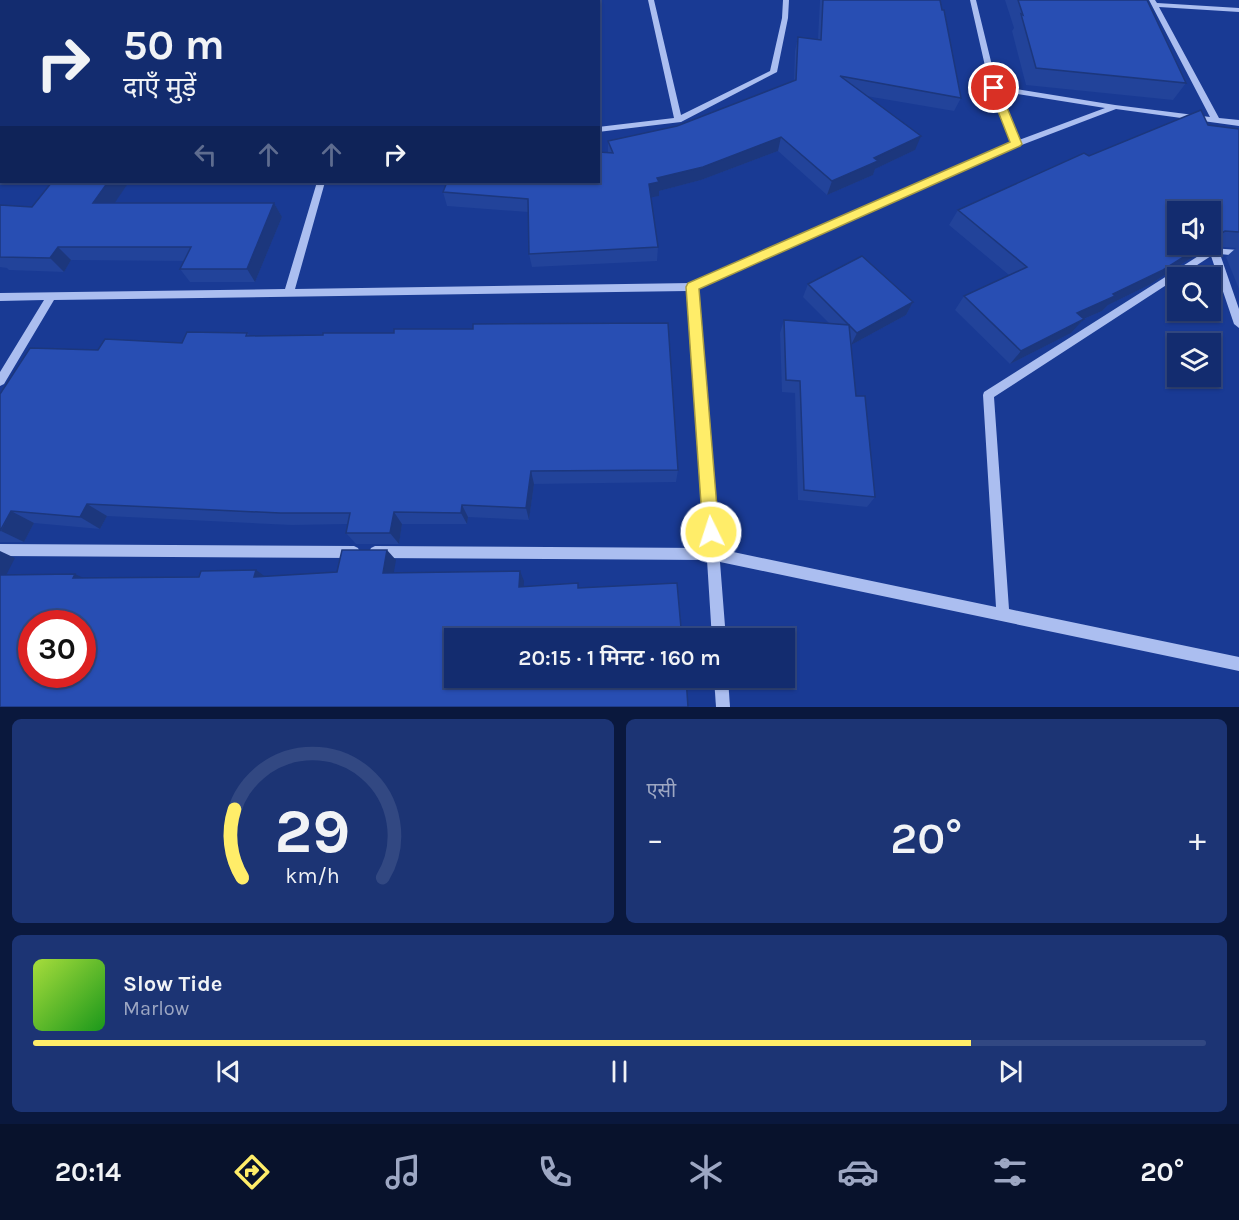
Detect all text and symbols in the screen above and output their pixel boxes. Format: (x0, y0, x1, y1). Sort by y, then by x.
text: 50 m (123, 20, 225, 70)
icon: right (24, 24, 102, 102)
pin (968, 62, 1019, 113)
text: दाएँ मुड़ें (123, 71, 196, 103)
icon: arrive (977, 71, 1010, 104)
icon: left (189, 138, 222, 171)
icon: ahead (252, 138, 285, 171)
icon: ahead (315, 138, 348, 171)
icon: right (378, 138, 411, 171)
map controls (1167, 201, 1221, 387)
button: sound (1167, 201, 1221, 255)
button: search (1167, 267, 1221, 321)
button: layers (1167, 333, 1221, 387)
position arrow (679, 500, 743, 564)
speed limit sign: 30 (18, 610, 96, 688)
text: 20:15 · 1 मिनट · 160 m (518, 645, 721, 671)
text: एसी (647, 779, 676, 802)
text: 29 (275, 795, 351, 868)
text: 20° (890, 812, 962, 864)
text: − (647, 820, 664, 858)
text: + (1189, 820, 1206, 858)
text: km/h (286, 863, 340, 888)
text: Slow Tide (123, 971, 223, 997)
text: Marlow (123, 997, 189, 1020)
icon: previous (212, 1055, 245, 1088)
icon: pause (603, 1055, 636, 1088)
icon: next (994, 1055, 1027, 1088)
icon: directions (231, 1151, 273, 1193)
icon: music (382, 1151, 424, 1193)
icon: phone (534, 1151, 576, 1193)
icon: climate (685, 1151, 727, 1193)
icon: car (837, 1151, 879, 1193)
icon: filters (989, 1151, 1031, 1193)
text: 20:14 (55, 1156, 121, 1188)
text: 20° (1140, 1156, 1184, 1188)

